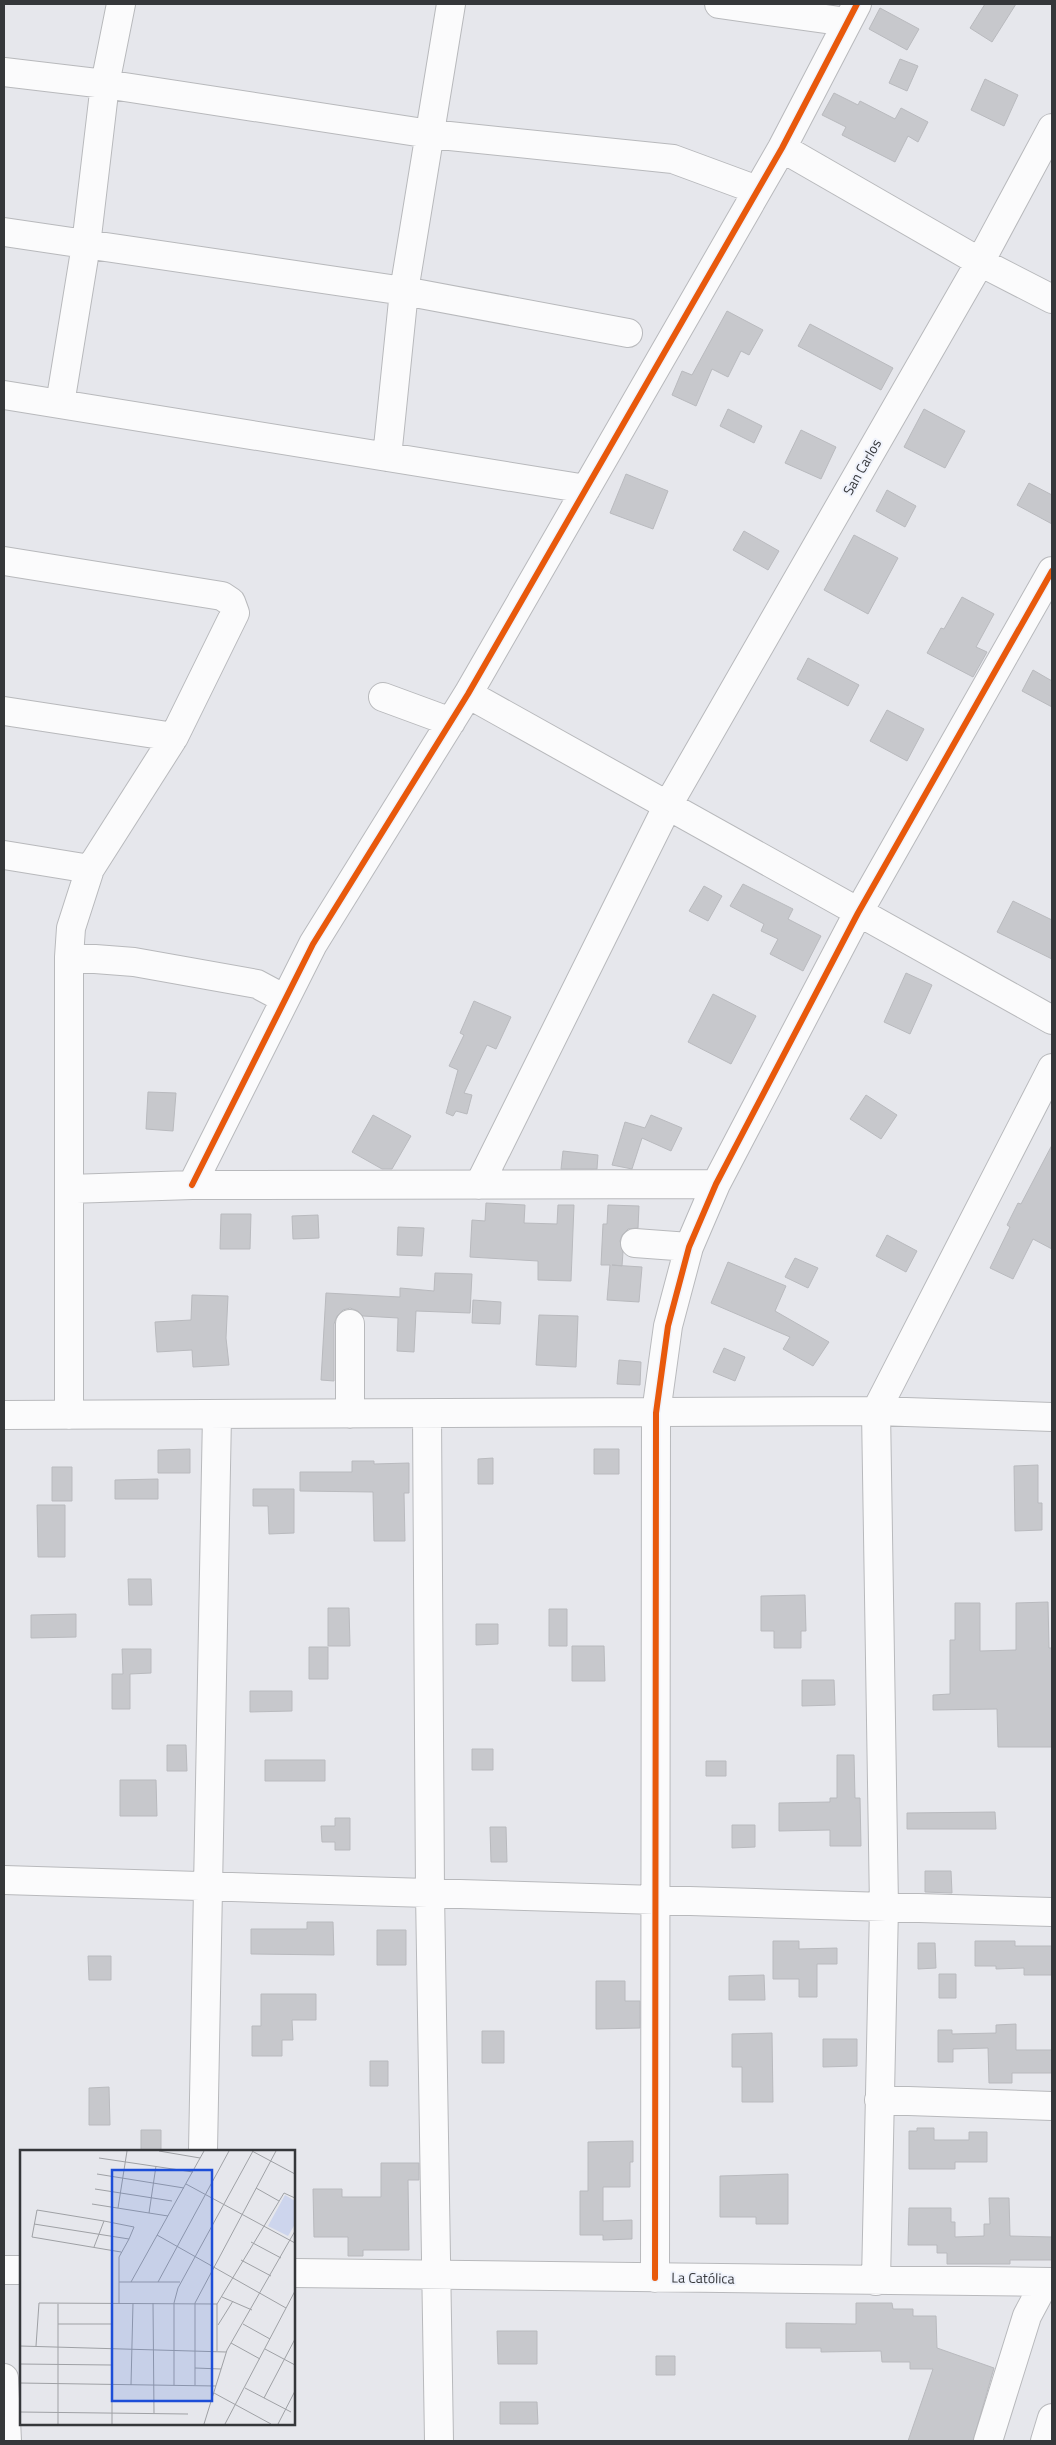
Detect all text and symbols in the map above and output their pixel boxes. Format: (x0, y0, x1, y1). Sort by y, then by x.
street label: San Carlos (837, 435, 886, 499)
inset map (20, 2150, 295, 2425)
street label: La Católica (671, 2266, 735, 2289)

